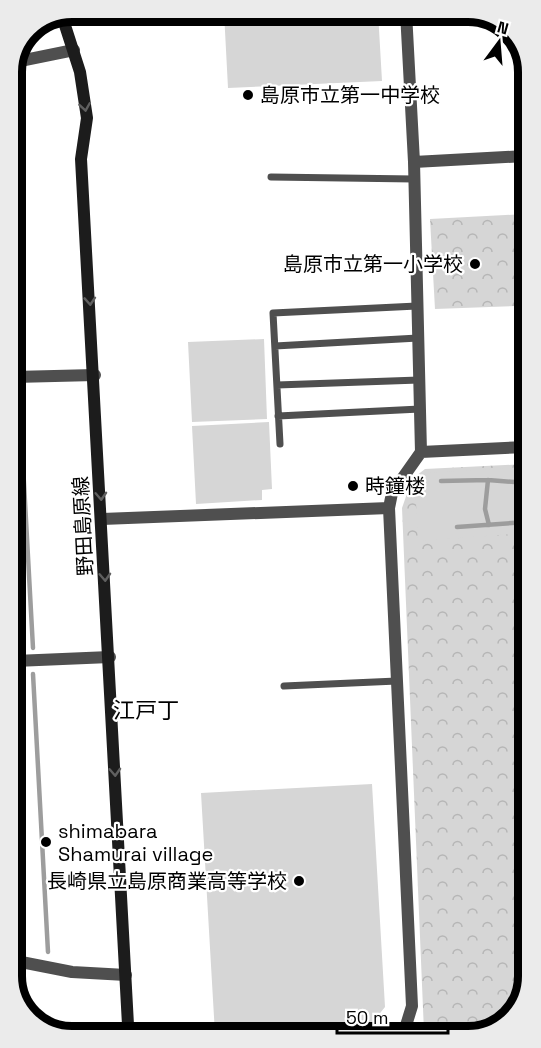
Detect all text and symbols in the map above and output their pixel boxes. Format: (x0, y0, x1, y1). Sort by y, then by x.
north arrow (469, 12, 529, 72)
text: N (495, 16, 511, 40)
place label: 島原市立第一中学校 (260, 82, 440, 108)
marker: 島原市立第一中学校 (241, 88, 255, 102)
one-way arrow (78, 102, 90, 112)
place label: 島原市立第一小学校 (283, 251, 463, 277)
marker: 島原市立第一小学校 (468, 257, 482, 271)
one-way arrow (84, 297, 97, 306)
place label: 時鐘楼 (365, 473, 425, 499)
street label: 野田島原線 (67, 475, 99, 577)
marker: 時鐘楼 (346, 479, 360, 493)
one-way arrow (94, 491, 107, 500)
one-way arrow (99, 573, 112, 582)
district label: 江戸丁 (113, 696, 179, 724)
one-way arrow (109, 768, 122, 777)
place label: shimabara Shamurai village (58, 818, 213, 867)
marker: shimabara Shamurai village (39, 835, 53, 849)
place label: 長崎県立島原商業高等学校 (47, 868, 287, 894)
marker: 長崎県立島原商業高等学校 (292, 874, 306, 888)
scale bar (337, 997, 448, 1035)
text: 50 m (346, 1006, 388, 1029)

